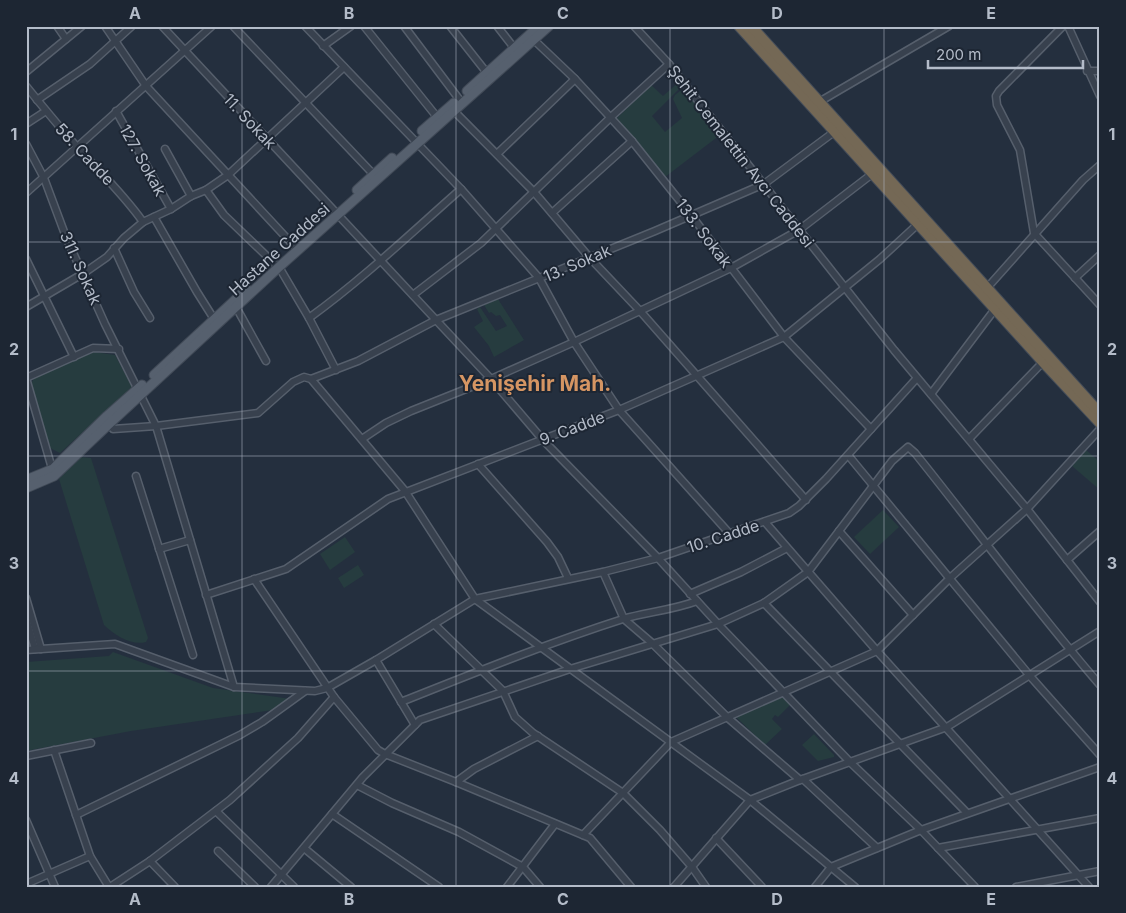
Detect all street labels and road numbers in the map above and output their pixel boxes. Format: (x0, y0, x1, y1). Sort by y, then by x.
street label: Şehit Cemalettin Avcı Caddesi (664, 61, 818, 251)
street label: 11. Sokak (219, 89, 281, 153)
street label: 58. Cadde (51, 119, 119, 189)
street label: 127. Sokak (115, 121, 171, 200)
street label: 133. Sokak (672, 194, 737, 272)
street label: Hastane Caddesi (224, 198, 334, 300)
street label: 311. Sokak (56, 228, 106, 308)
street label: 13. Sokak (540, 240, 614, 286)
street label: 9. Cadde (537, 406, 607, 450)
street label: 10. Cadde (684, 515, 762, 557)

